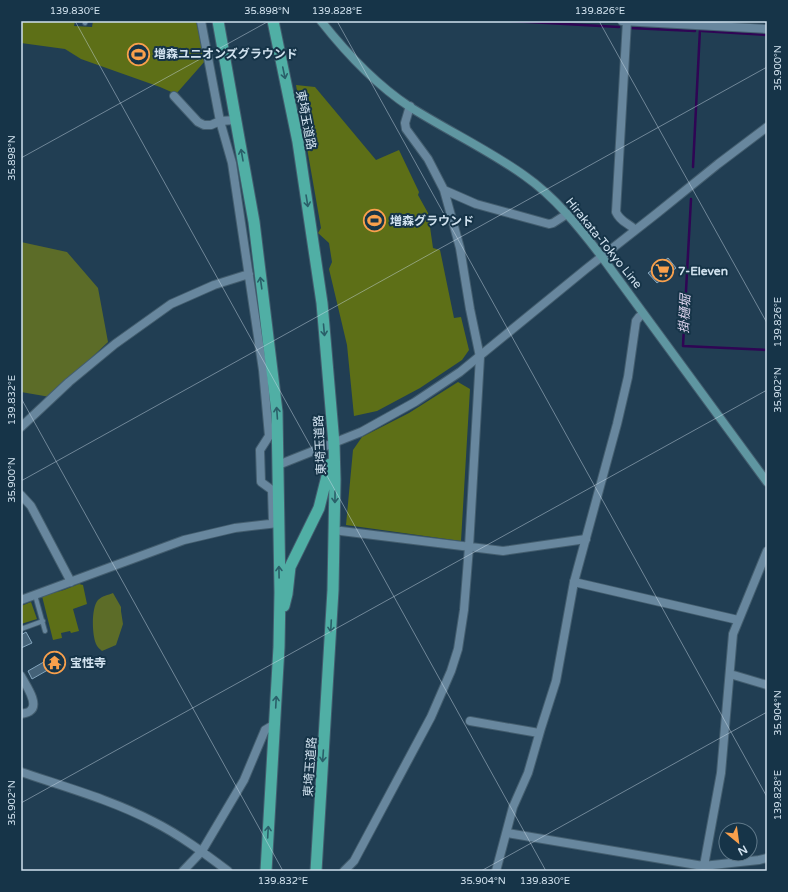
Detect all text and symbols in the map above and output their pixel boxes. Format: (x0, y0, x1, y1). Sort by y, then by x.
text: 139.830°E (50, 5, 100, 17)
text: 35.898°N (244, 5, 290, 17)
text: 139.828°E (312, 5, 362, 17)
text: 139.826°E (575, 5, 625, 17)
sports icon: 増森ユニオンズグラウンド (125, 41, 151, 67)
text: 35.900°N (772, 45, 784, 91)
place label: 増森ユニオンズグラウンド (154, 47, 298, 61)
one-way arrow (280, 66, 288, 79)
street label: 東埼玉道路 (293, 89, 319, 151)
text: 35.898°N (6, 135, 18, 181)
one-way arrow (238, 149, 246, 162)
one-way arrow (303, 194, 311, 207)
street label: Hirakata-Tokyo Line (563, 195, 645, 291)
sports icon: 増森グラウンド (361, 208, 387, 234)
place label: 増森グラウンド (390, 214, 474, 228)
supermarket icon: 7-Eleven (649, 258, 675, 284)
place label: 7-Eleven (678, 264, 728, 278)
one-way arrow (257, 277, 265, 290)
water label: 掛樋堀 (676, 292, 694, 334)
text: 139.826°E (772, 297, 784, 347)
one-way arrow (321, 323, 328, 336)
text: 35.902°N (772, 367, 784, 413)
text: 139.832°E (6, 375, 18, 425)
one-way arrow (273, 406, 280, 419)
street label: 東埼玉道路 (311, 415, 329, 475)
text: 35.900°N (6, 457, 18, 503)
one-way arrow (331, 490, 339, 503)
one-way arrow (276, 566, 283, 579)
one-way arrow (328, 619, 335, 632)
temple icon: 宝性寺 (41, 650, 67, 676)
place label: 宝性寺 (70, 656, 106, 670)
text: 35.904°N (772, 690, 784, 736)
one-way arrow (272, 696, 279, 709)
street label: 東埼玉道路 (301, 737, 319, 797)
one-way arrow (320, 749, 327, 762)
text: 139.828°E (772, 770, 784, 820)
text: 35.902°N (6, 780, 18, 826)
north arrow (718, 822, 758, 862)
one-way arrow (265, 826, 272, 839)
text: N (736, 842, 750, 858)
text: 139.832°E (258, 875, 308, 887)
text: 35.904°N (460, 875, 506, 887)
text: 139.830°E (520, 875, 570, 887)

